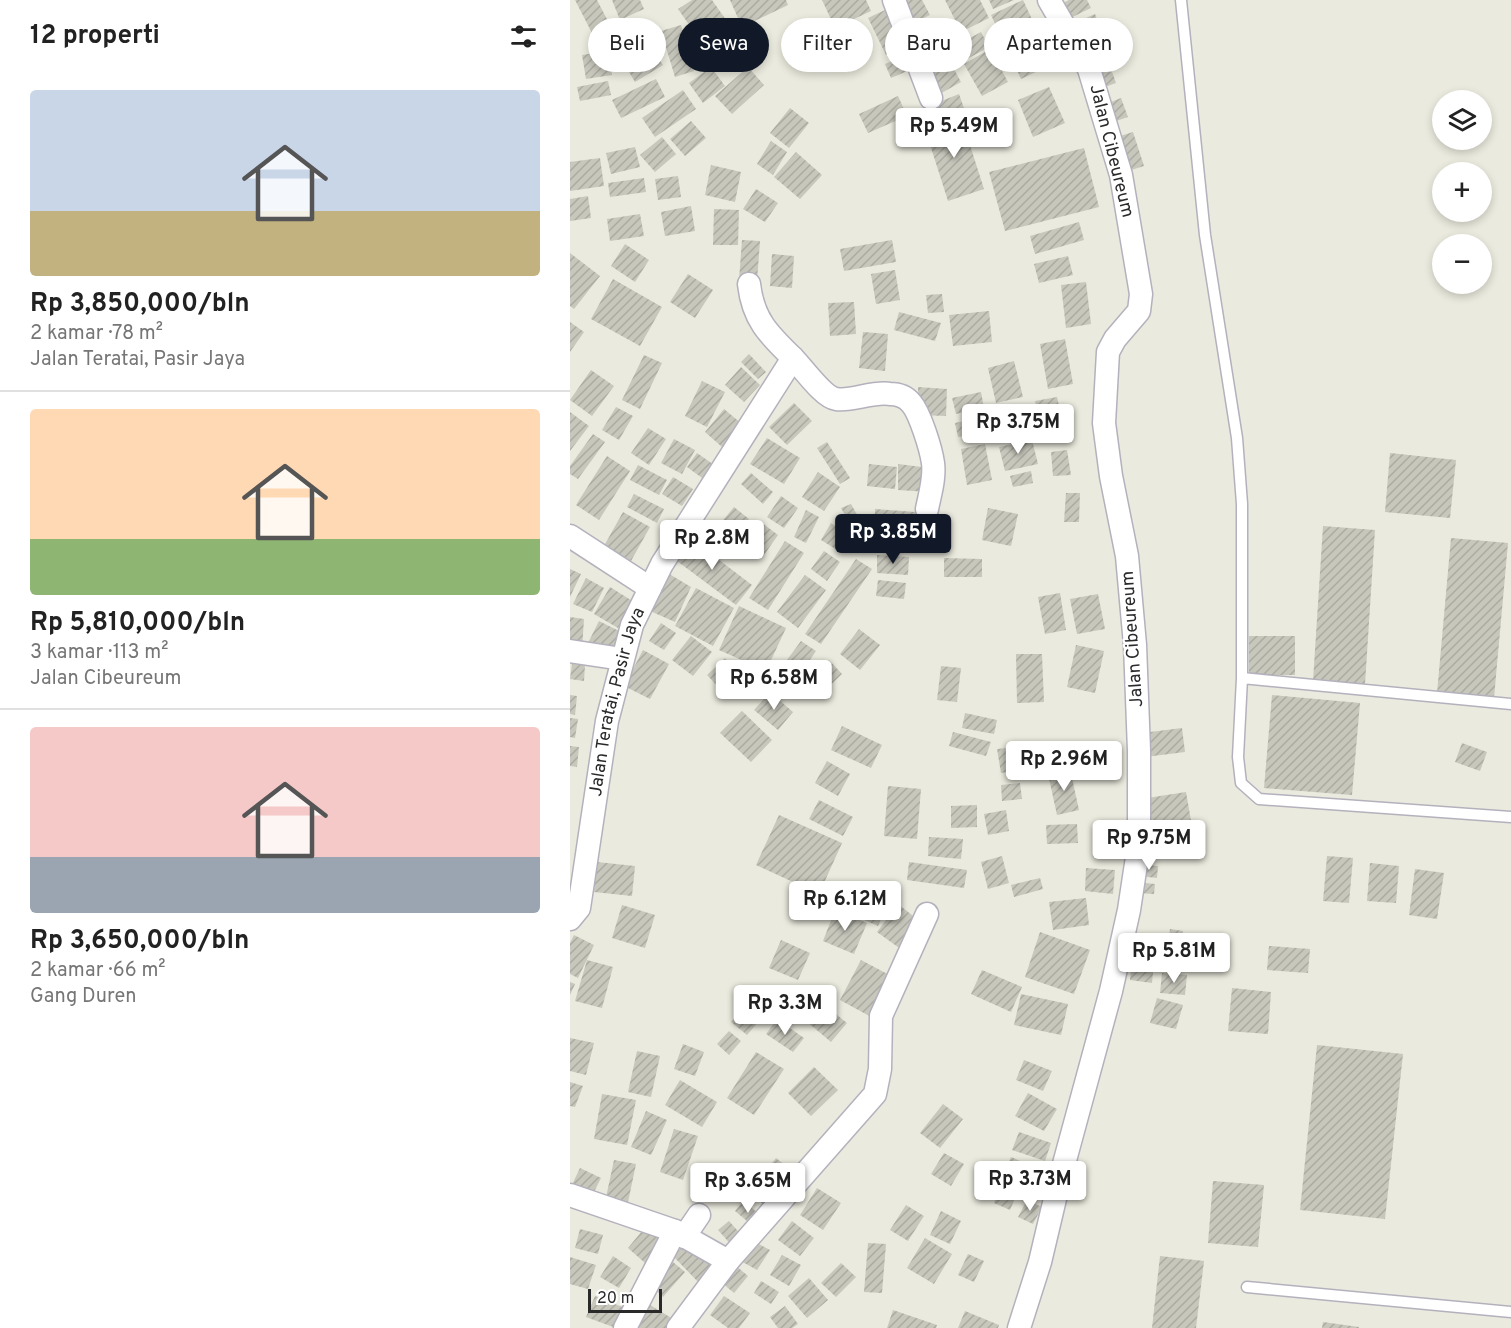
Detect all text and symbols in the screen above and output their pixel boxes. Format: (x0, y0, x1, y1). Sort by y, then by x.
chip: Beli (588, 18, 666, 72)
chip: Sewa (678, 18, 769, 72)
chip: Filter (781, 18, 873, 72)
chip: Baru (885, 18, 972, 72)
chip: Apartemen (984, 18, 1133, 72)
text: 12 properti (30, 20, 160, 53)
icon: filters (507, 20, 540, 53)
street label: Jalan Cibeureum (1083, 82, 1139, 220)
map controls (1432, 90, 1492, 294)
button: layers (1432, 90, 1492, 150)
pin: Rp 5.49M (892, 108, 1016, 159)
text: Rp 5.49M (910, 114, 998, 140)
icon: home (231, 129, 339, 237)
button: + (1432, 162, 1492, 222)
button: − (1432, 234, 1492, 294)
text: Rp 3,850,000/bln (30, 288, 250, 321)
text: 2 kamar · 78 m² (30, 321, 163, 347)
text: Jalan Teratai, Pasir Jaya (30, 347, 245, 373)
pin: Rp 3.75M (956, 404, 1080, 455)
text: Rp 3.75M (976, 410, 1060, 436)
icon: home (231, 448, 339, 556)
pin: Rp 3.85M (831, 514, 955, 565)
pin: Rp 2.8M (657, 520, 767, 571)
text: Rp 3.85M (849, 520, 937, 546)
text: Rp 2.8M (674, 526, 750, 552)
street label: Jalan Cibeureum (1117, 570, 1149, 708)
street label: Jalan Teratai, Pasir Jaya (584, 604, 650, 798)
text: Rp 5,810,000/bln (30, 607, 245, 640)
text: 3 kamar · 113 m² (30, 640, 168, 666)
pin: Rp 6.58M (712, 660, 836, 711)
text: Jalan Cibeureum (30, 666, 182, 692)
text: Rp 6.58M (730, 666, 818, 692)
pin: Rp 2.96M (1002, 741, 1126, 792)
text: Rp 2.96M (1020, 747, 1108, 773)
icon: home (231, 766, 339, 874)
pin: Rp 9.75M (1087, 820, 1211, 871)
text: Rp 9.75M (1107, 826, 1191, 852)
pin: Rp 6.12M (783, 881, 907, 932)
text: Rp 6.12M (803, 887, 887, 913)
text: Rp 3,650,000/bln (30, 925, 249, 958)
pin: Rp 5.81M (1112, 933, 1236, 984)
text: Rp 5.81M (1132, 939, 1216, 965)
text: 2 kamar · 66 m² (30, 958, 166, 984)
text: Gang Duren (30, 984, 137, 1010)
pin: Rp 3.3M (730, 985, 840, 1036)
text: Rp 3.3M (748, 991, 822, 1017)
pin: Rp 3.73M (968, 1161, 1092, 1212)
pin: Rp 3.65M (686, 1163, 810, 1214)
text: Rp 3.73M (988, 1167, 1072, 1193)
text: Rp 3.65M (704, 1169, 792, 1195)
scale bar (588, 1286, 662, 1314)
text: 20 m (597, 1289, 634, 1309)

